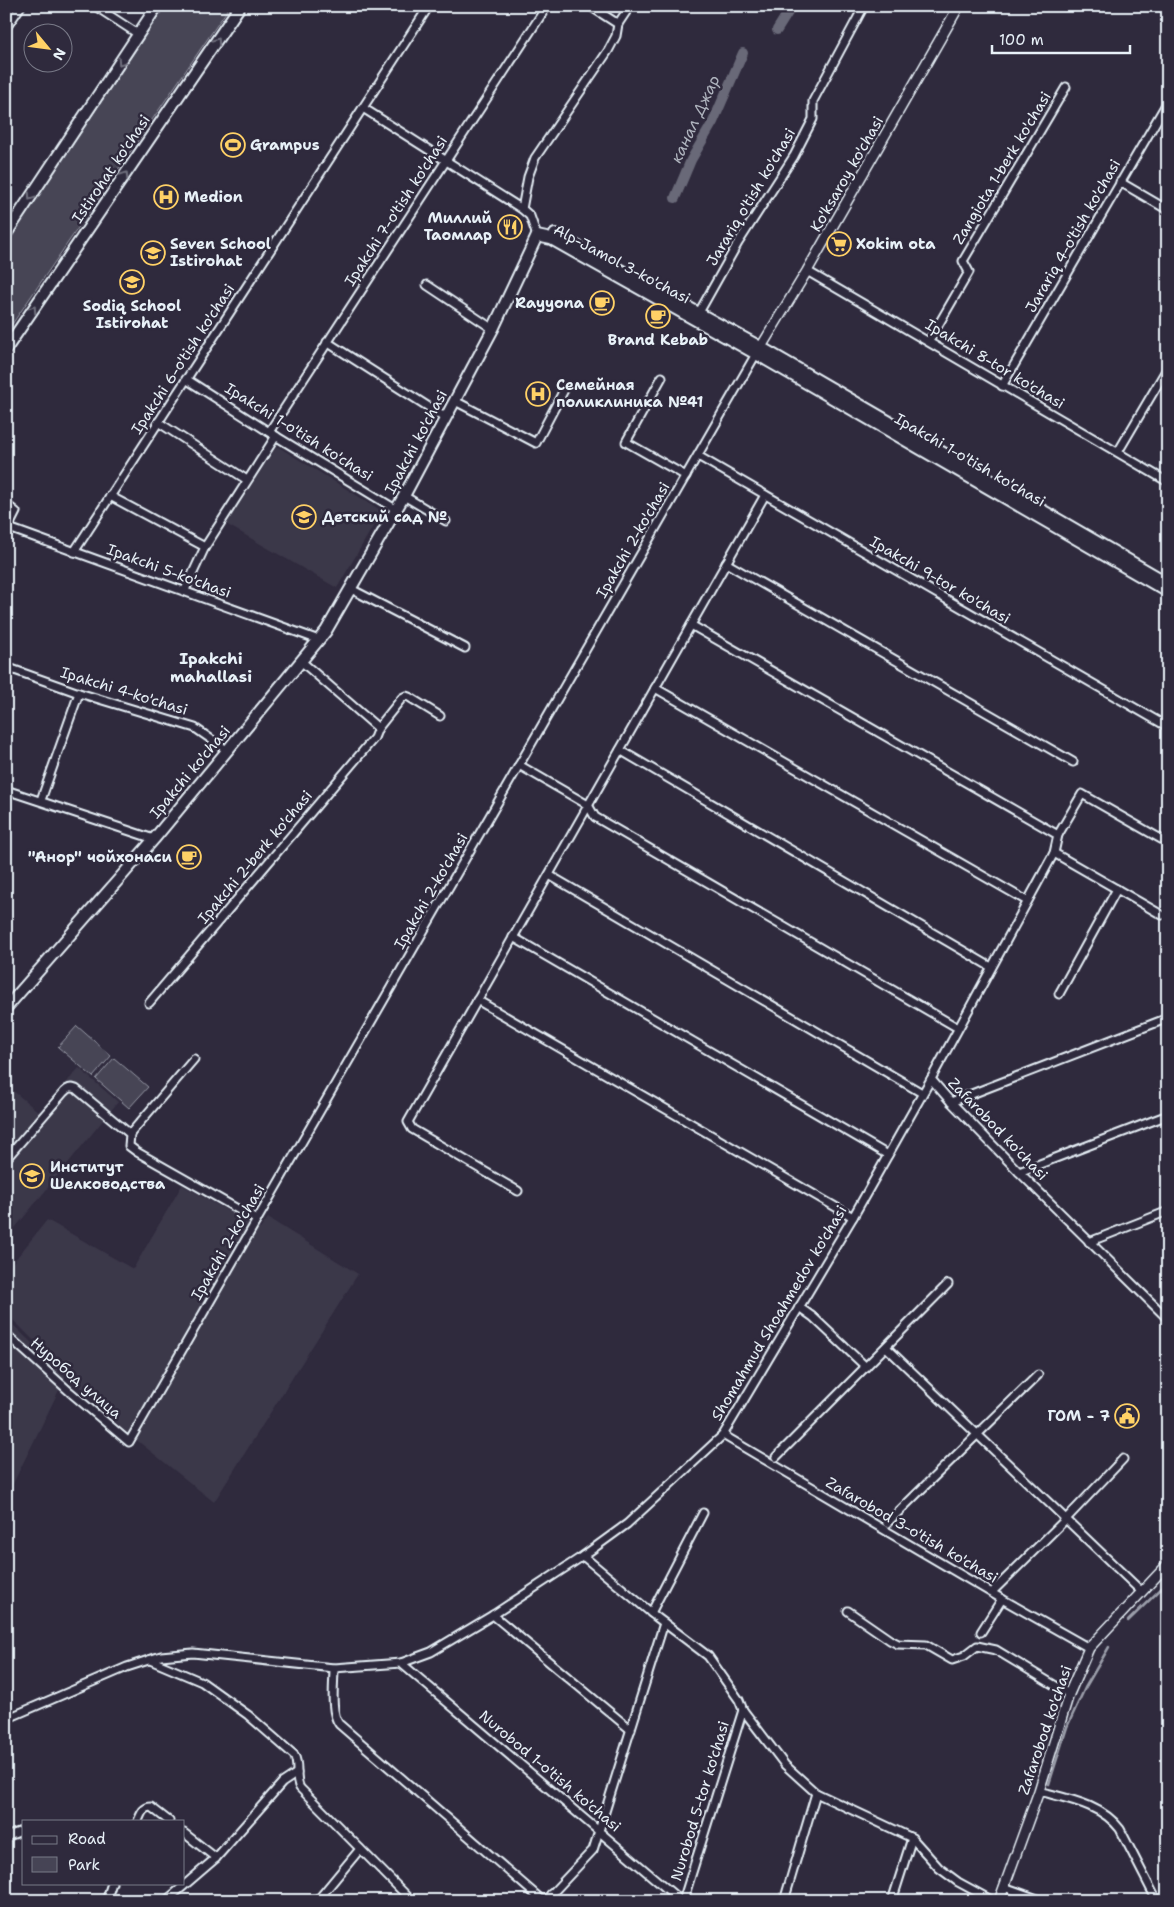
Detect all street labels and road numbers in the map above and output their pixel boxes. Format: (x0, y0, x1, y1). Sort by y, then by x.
street label: Zangiota 1-berk ko'chasi (948, 88, 1056, 248)
street label: Istirohat ko'chasi (67, 111, 155, 227)
street label: Ko'ksaroy ko'chasi (806, 113, 888, 235)
street label: Jarariq o'tish ko'chasi (702, 124, 800, 270)
street label: Ipakchi 7-o'tish ko'chasi (340, 132, 452, 290)
street label: Jarariq 4-o'tish ko'chasi (1021, 156, 1125, 316)
street label: Alp-Jamol 3-ko'chasi (550, 219, 694, 309)
street label: Ipakchi 6-o'tish ko'chasi (127, 280, 239, 438)
street label: Ipakchi 8-tor ko'chasi (922, 314, 1068, 414)
street label: Ipakchi 1-o'tish ko'chasi (221, 378, 377, 486)
street label: Ipakchi ko'chasi (380, 386, 452, 498)
street label: Ipakchi 1-o'tish ko'chasi (891, 409, 1049, 511)
street label: Ipakchi 2-ko'chasi (592, 478, 674, 602)
street label: Ipakchi 9-tor ko'chasi (866, 532, 1014, 628)
street label: Ipakchi 5-ko'chasi (104, 539, 234, 603)
street label: Ipakchi 4-ko'chasi (58, 662, 190, 720)
street label: Ipakchi ko'chasi (145, 721, 235, 823)
street label: Ipakchi 2-berk ko'chasi (193, 786, 317, 928)
street label: Ipakchi 2-ko'chasi (390, 829, 472, 953)
street label: Zafarobod ko'chasi (944, 1073, 1052, 1185)
street label: Ipakchi 2-ko'chasi (187, 1180, 269, 1304)
street label: Shomahmud Shoahmedov ko'chasi (707, 1202, 851, 1424)
street label: Нуробод улица (26, 1333, 126, 1424)
street label: Zafarobod 3-o'tish ko'chasi (822, 1472, 1002, 1588)
street label: Zafarobod ko'chasi (1013, 1663, 1077, 1797)
street label: Nurobod 1-o'tish ko'chasi (475, 1706, 625, 1836)
street label: Nurobod 5-tor ko'chasi (666, 1719, 734, 1883)

